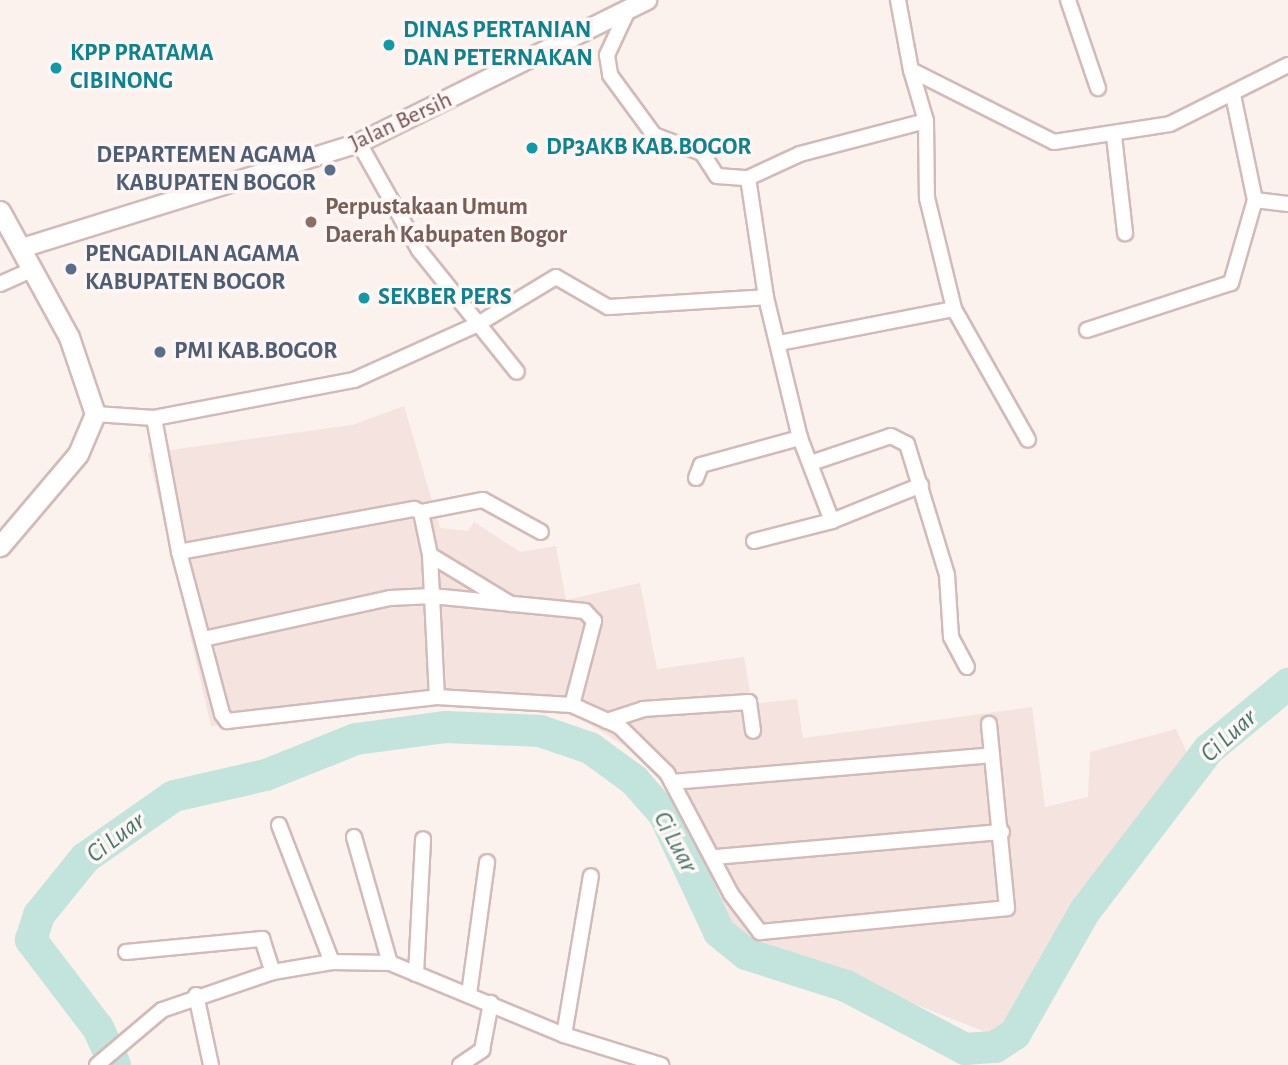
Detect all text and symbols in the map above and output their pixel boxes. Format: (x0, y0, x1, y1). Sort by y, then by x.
place label: DINAS PERTANIAN DAN PETERNAKAN (403, 17, 593, 73)
marker: DINAS PERTANIAN DAN PETERNAKAN (381, 37, 397, 53)
place label: KPP PRATAMA CIBINONG (70, 40, 214, 96)
marker: KPP PRATAMA CIBINONG (48, 60, 64, 76)
street label: Jalan Bersih (345, 86, 457, 158)
place label: DP3AKB KAB.BOGOR (546, 134, 751, 162)
marker: DP3AKB KAB.BOGOR (524, 140, 540, 156)
place label: DEPARTEMEN AGAMA KABUPATEN BOGOR (96, 142, 316, 198)
marker: DEPARTEMEN AGAMA KABUPATEN BOGOR (322, 162, 338, 178)
place label: Perpustakaan Umum Daerah Kabupaten Bogor (325, 194, 567, 250)
marker: Perpustakaan Umum Daerah Kabupaten Bogor (303, 214, 319, 230)
place label: PENGADILAN AGAMA KABUPATEN BOGOR (85, 241, 299, 297)
marker: PENGADILAN AGAMA KABUPATEN BOGOR (63, 261, 79, 277)
place label: SEKBER PERS (378, 284, 512, 312)
marker: SEKBER PERS (356, 290, 372, 306)
place label: PMI KAB.BOGOR (174, 338, 337, 366)
marker: PMI KAB.BOGOR (152, 344, 168, 360)
water label: Ci Luar (1194, 703, 1264, 769)
water label: Ci Luar (81, 806, 151, 870)
water label: Ci Luar (646, 806, 704, 878)

